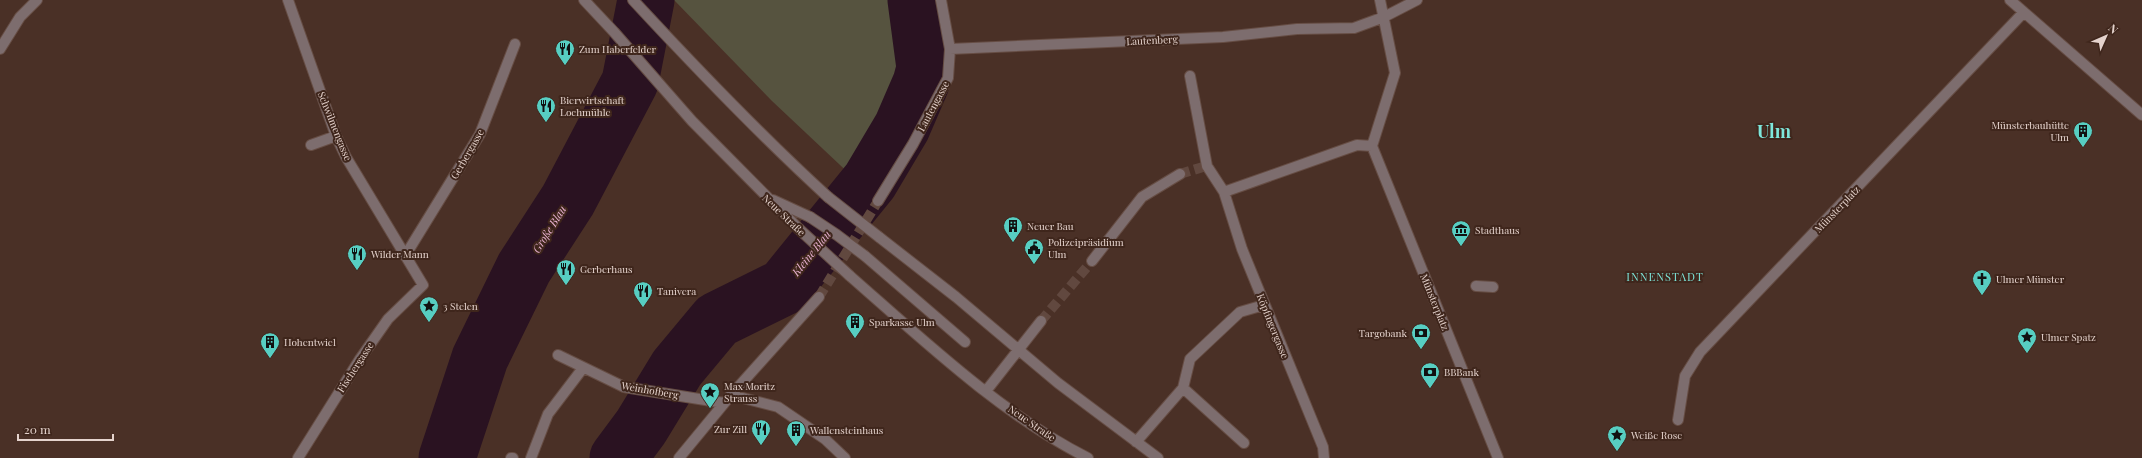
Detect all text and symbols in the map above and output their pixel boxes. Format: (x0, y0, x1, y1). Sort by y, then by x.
north arrow (2086, 16, 2126, 56)
text: N (2105, 20, 2122, 37)
street label: Lautenberg (1126, 32, 1179, 48)
restaurant icon: Zum Haberfelder (554, 38, 576, 66)
place label: Zum Haberfelder (579, 42, 656, 56)
street label: Lautengasse (914, 78, 952, 134)
street label: Schwilmengasse (315, 89, 355, 163)
place label: Bierwirtschaft Lochmühle (560, 93, 625, 119)
restaurant icon: Bierwirtschaft Lochmühle (535, 95, 557, 123)
place label: Münsterbauhütte Ulm (1991, 118, 2069, 144)
district label: Ulm (1757, 119, 1792, 143)
building icon: Münsterbauhütte Ulm (2072, 120, 2094, 148)
street label: Gerbergasse (447, 126, 487, 182)
street label: Münsterplatz (1811, 182, 1863, 235)
street label: Neue Straße (760, 191, 808, 239)
water label: Große Blau (529, 203, 569, 255)
building icon: Neuer Bau (1002, 215, 1024, 243)
place label: Neuer Bau (1027, 219, 1074, 233)
museum icon: Stadthaus (1450, 219, 1472, 247)
place label: Stadthaus (1475, 223, 1519, 237)
water label: Kleine Blau (787, 227, 834, 280)
place label: Polizeipräsidium Ulm (1048, 235, 1124, 261)
public building icon: Polizeipräsidium Ulm (1023, 237, 1045, 265)
restaurant icon: Wilder Mann (346, 243, 368, 271)
place label: Wilder Mann (370, 247, 429, 261)
restaurant icon: Gerberhaus (555, 258, 577, 286)
place label: Gerberhaus (580, 262, 632, 276)
church icon: Ulmer Münster (1971, 268, 1993, 296)
district label: INNENSTADT (1626, 269, 1704, 284)
street label: Münsterplatz (1417, 272, 1453, 333)
place label: Ulmer Münster (1996, 272, 2065, 286)
restaurant icon: Tanivera (632, 280, 654, 308)
place label: Tanivera (657, 284, 696, 298)
street label: Köpfingergasse (1254, 291, 1292, 361)
place icon: 3 Stelen (418, 295, 440, 323)
place label: 3 Stelen (443, 299, 478, 313)
building icon: Sparkasse Ulm (844, 311, 866, 339)
place label: Sparkasse Ulm (869, 315, 935, 329)
bank icon: Targobank (1410, 322, 1432, 350)
place label: Targobank (1359, 326, 1407, 340)
place icon: Ulmer Spatz (2016, 326, 2038, 354)
place label: Ulmer Spatz (2041, 330, 2096, 344)
building icon: Hohentwiel (259, 331, 281, 359)
place label: Hohentwiel (284, 335, 336, 349)
street label: Fischergasse (333, 339, 377, 395)
bank icon: BBBank (1419, 361, 1441, 389)
place label: BBBank (1444, 365, 1480, 379)
street label: Weinhofberg (620, 378, 680, 402)
place label: Max Moritz Strauss (724, 379, 775, 405)
place icon: Max Moritz Strauss (699, 381, 721, 409)
street label: Neue Straße (1006, 402, 1058, 444)
scale bar (18, 416, 113, 442)
restaurant icon: Zur Zill (750, 418, 772, 446)
building icon: Wallensteinhaus (785, 419, 807, 447)
text: 20 m (24, 421, 51, 437)
place label: Zur Zill (714, 422, 747, 436)
place label: Wallensteinhaus (809, 423, 883, 437)
place icon: Weiße Rose (1606, 424, 1628, 452)
place label: Weiße Rose (1630, 428, 1682, 442)

